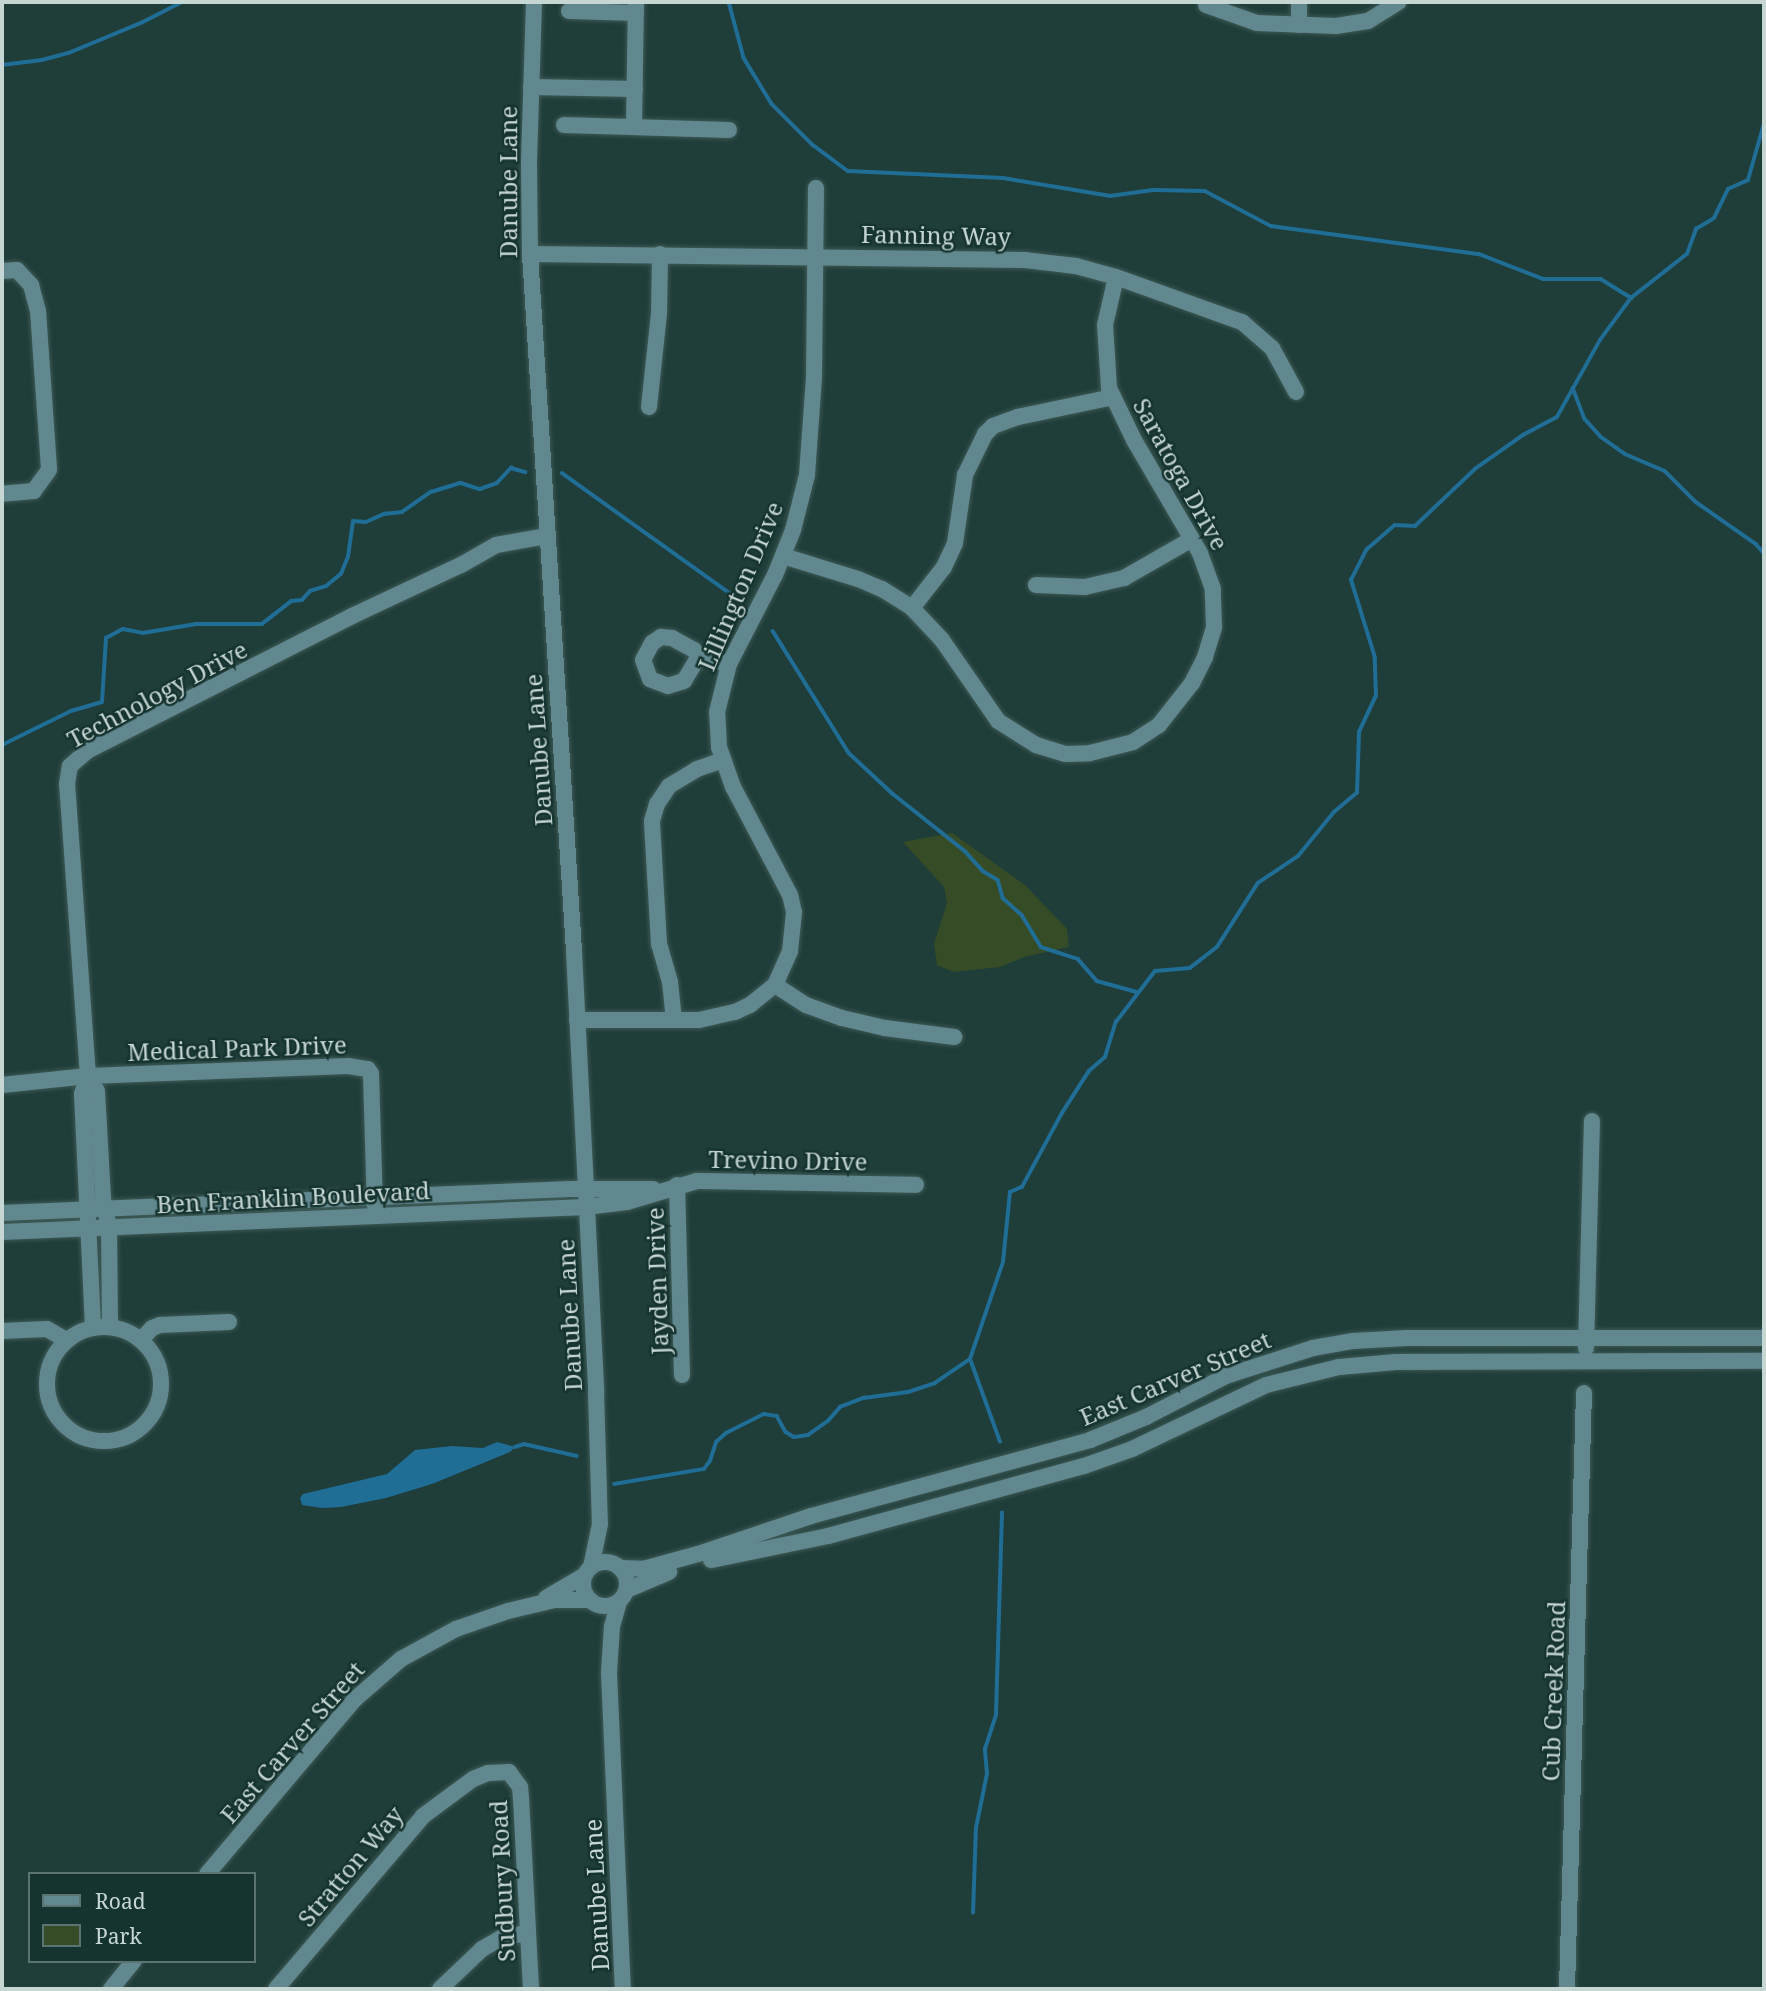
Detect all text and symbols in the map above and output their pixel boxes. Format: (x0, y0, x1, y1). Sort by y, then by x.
street label: Danube Lane (494, 106, 522, 258)
street label: Fanning Way (861, 219, 1011, 251)
street label: Saratoga Drive (1127, 393, 1235, 555)
street label: Lillington Drive (691, 497, 789, 675)
street label: Technology Drive (62, 634, 252, 754)
street label: Danube Lane (518, 673, 558, 827)
street label: Medical Park Drive (127, 1030, 347, 1066)
street label: Trevino Drive (708, 1144, 868, 1176)
street label: Ben Franklin Boulevard (156, 1175, 430, 1219)
street label: Jayden Drive (640, 1207, 674, 1355)
street label: Danube Lane (551, 1238, 587, 1392)
street label: East Carver Street (1075, 1325, 1275, 1431)
street label: Cub Creek Road (1535, 1600, 1571, 1782)
street label: East Carver Street (214, 1655, 370, 1829)
street label: Sudbury Road (483, 1799, 521, 1963)
street label: Stratton Way (291, 1800, 409, 1932)
street label: Danube Lane (578, 1818, 614, 1972)
legend (28, 1872, 256, 1963)
text: Road (95, 1887, 146, 1915)
text: Park (95, 1922, 142, 1950)

